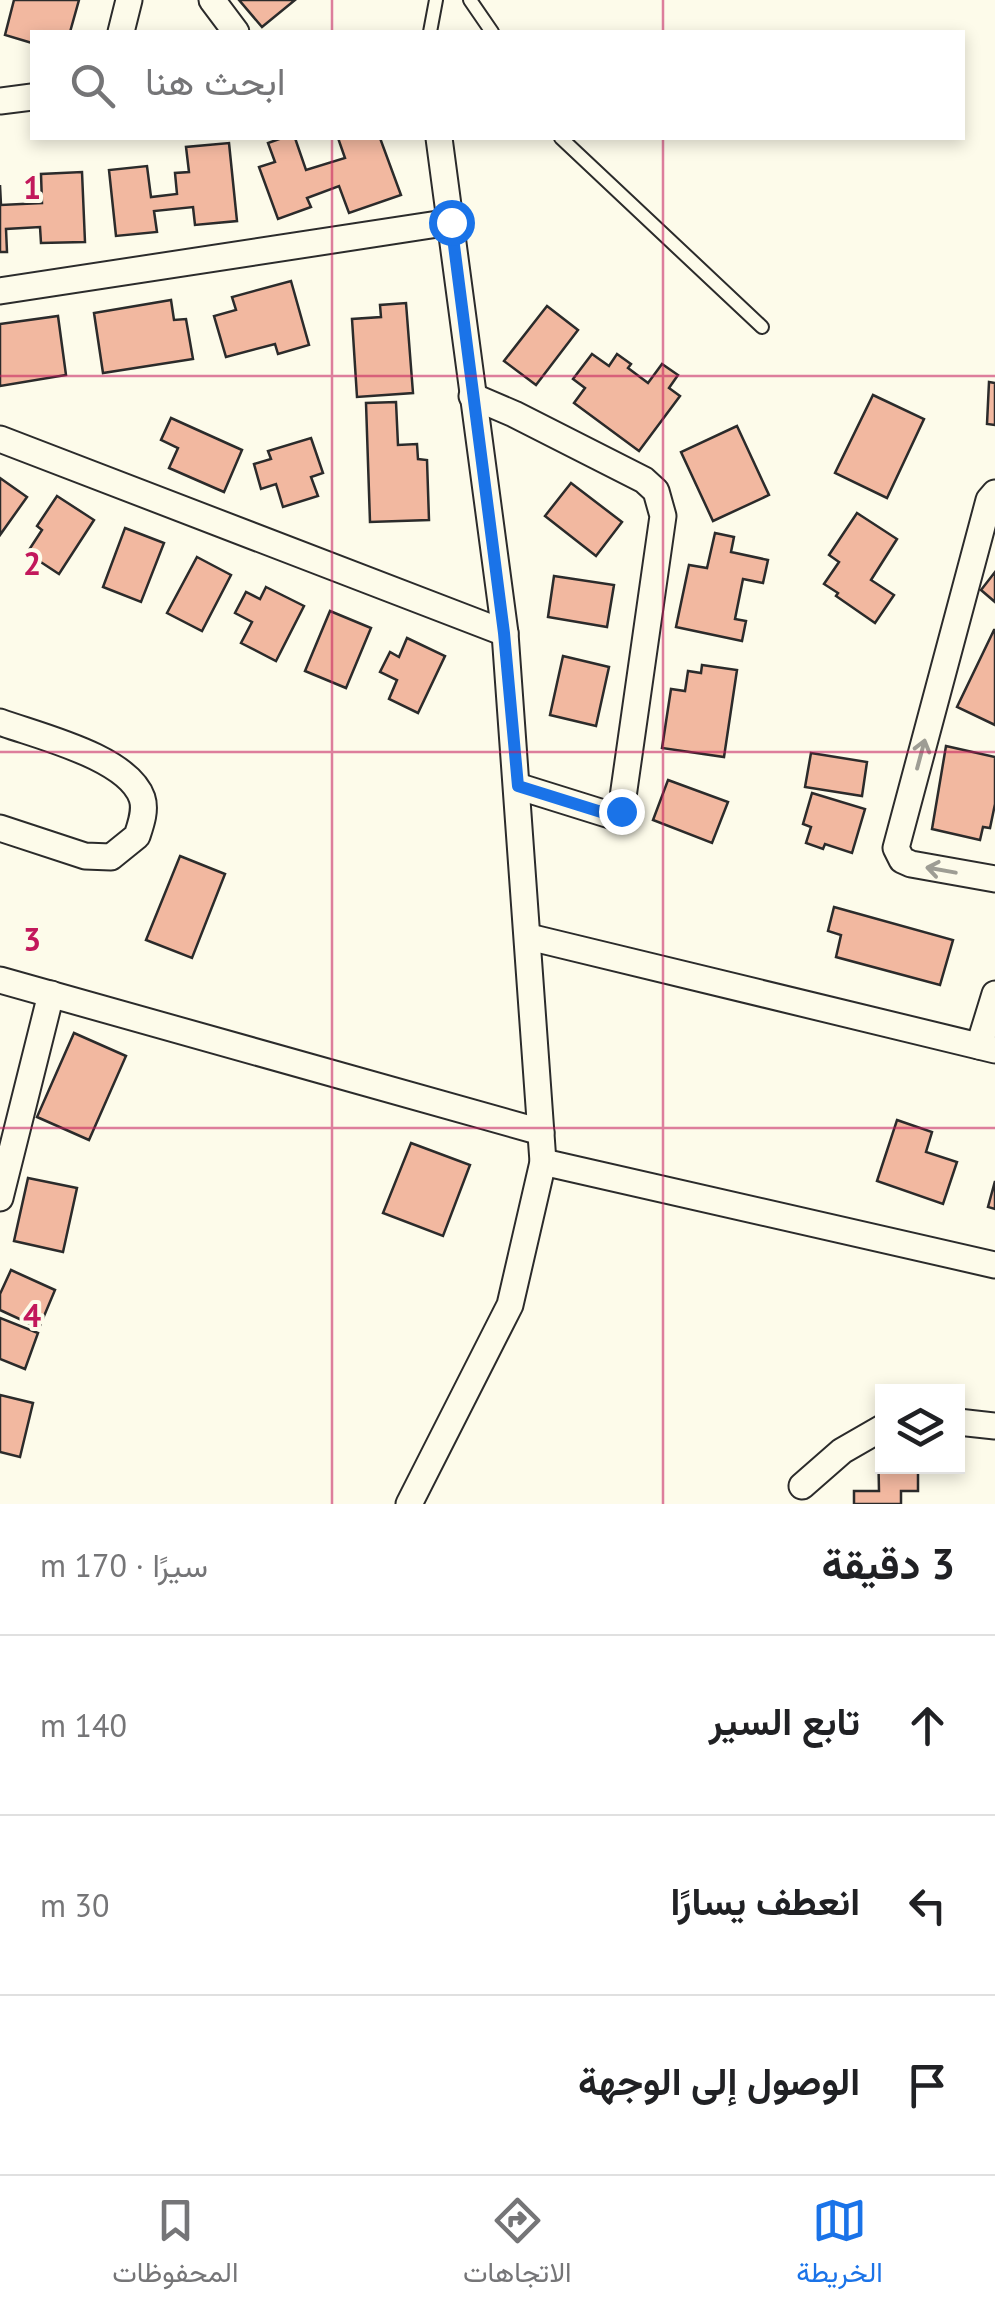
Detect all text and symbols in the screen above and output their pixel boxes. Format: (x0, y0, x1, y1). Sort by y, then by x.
search box (30, 30, 965, 140)
text: ابحث هنا (145, 56, 286, 105)
icon: search (65, 58, 120, 113)
text: 1 (23, 166, 41, 208)
route start (429, 200, 475, 246)
text: 2 (23, 542, 41, 584)
one-way arrow (913, 739, 931, 770)
route end (599, 789, 645, 835)
one-way arrow (926, 860, 958, 879)
text: 3 (23, 918, 41, 960)
text: 4 (23, 1294, 41, 1336)
map controls (875, 1384, 965, 1474)
button: layers (875, 1384, 965, 1474)
text: 3 دقيقة (822, 1536, 955, 1591)
text: سيرًا · 170 m (40, 1544, 208, 1586)
text: تابع السير (709, 1696, 860, 1745)
icon: ahead (900, 1698, 955, 1753)
text: 140 m (40, 1704, 127, 1746)
text: انعطف يسارًا (671, 1876, 860, 1925)
icon: left (900, 1878, 955, 1933)
text: 30 m (40, 1884, 109, 1926)
text: الوصول إلى الوجهة (578, 2056, 860, 2105)
icon: arrive (900, 2058, 955, 2113)
tab: المحفوظات (112, 2193, 238, 2297)
tab: الاتجاهات (463, 2193, 572, 2297)
tab: الخريطة (796, 2193, 883, 2297)

